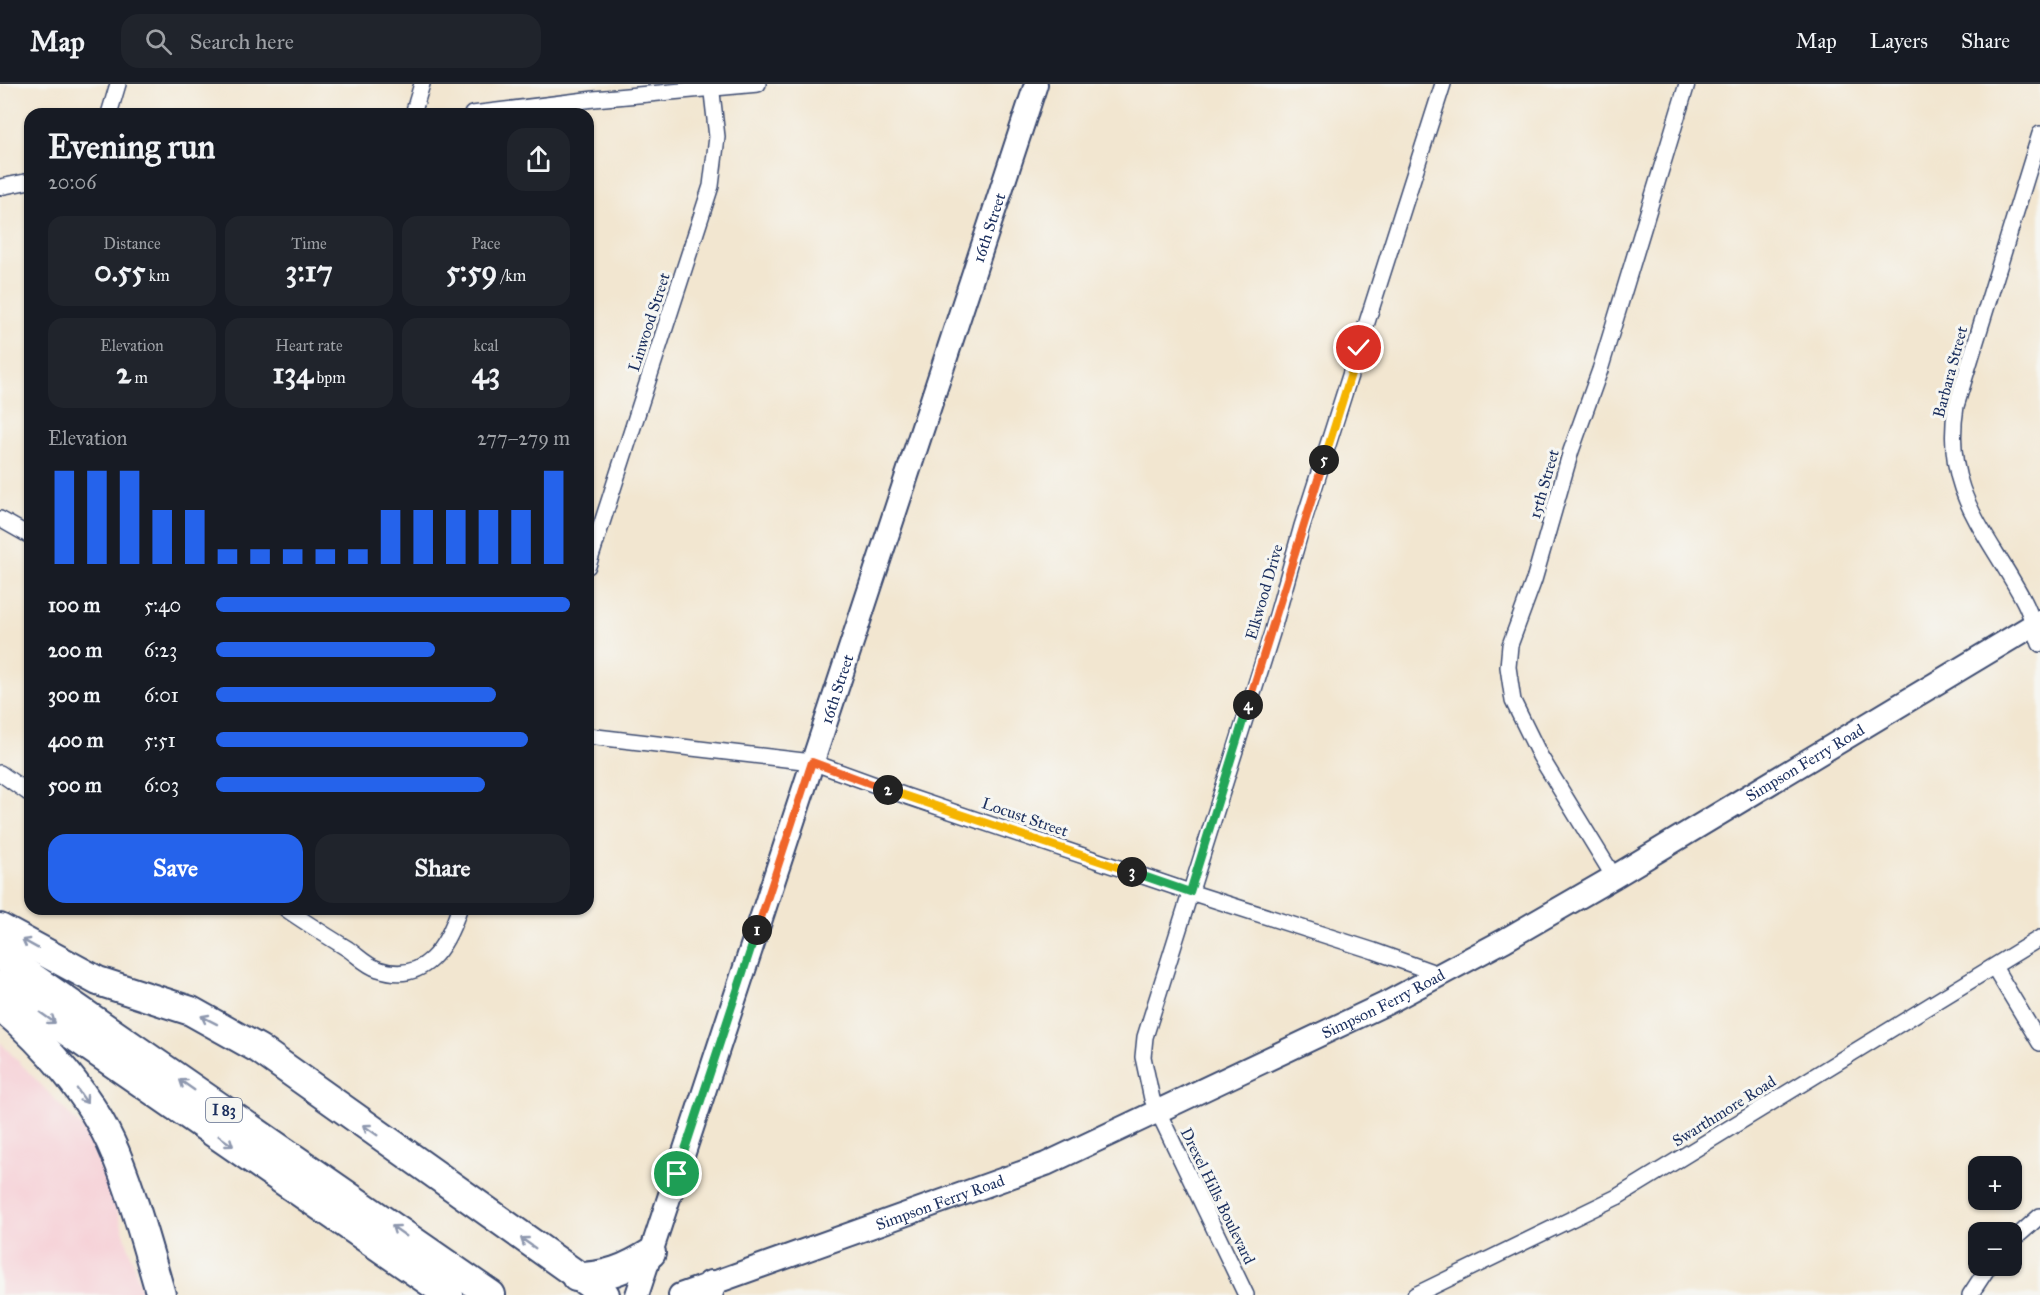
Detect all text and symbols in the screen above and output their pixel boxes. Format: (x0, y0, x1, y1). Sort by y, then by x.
search box (121, 14, 541, 68)
text: Map (30, 24, 85, 59)
icon: search (142, 25, 175, 58)
text: Search here (190, 28, 294, 55)
text: Map (1796, 28, 1837, 54)
text: Layers (1870, 28, 1928, 54)
text: Share (1961, 28, 2010, 54)
text: Evening run (48, 127, 215, 167)
button: share (507, 128, 570, 191)
text: 20:06 (48, 170, 96, 194)
street label: 16th Street (968, 190, 1009, 265)
text: Distance (103, 234, 161, 253)
text: Time (291, 234, 327, 253)
text: Pace (471, 234, 501, 253)
text: 0.55 (94, 253, 145, 289)
text: 3:17 (285, 253, 333, 289)
text: 5:59 (446, 253, 497, 289)
text: km (145, 266, 170, 285)
text: /km (497, 266, 526, 285)
street label: Linwood Street (624, 270, 674, 374)
pin (1333, 322, 1384, 373)
street label: Barbara Street (1929, 324, 1971, 420)
icon: check (1342, 331, 1375, 364)
text: Elevation (100, 336, 164, 355)
text: Heart rate (275, 336, 343, 355)
text: kcal (473, 336, 499, 355)
text: 2 (116, 355, 131, 391)
text: 134 (272, 355, 313, 391)
text: 43 (472, 355, 500, 391)
text: m (131, 368, 148, 387)
text: bpm (313, 368, 346, 387)
text: Elevation (48, 426, 127, 450)
text: 277–279 m (477, 426, 570, 450)
pin: 5 (1309, 445, 1339, 475)
street label: 15th Street (1525, 447, 1563, 521)
text: 5 (1320, 450, 1328, 469)
street label: Elkwood Drive (1241, 542, 1287, 642)
text: 100 m (48, 593, 100, 617)
text: 5:40 (144, 593, 181, 617)
text: 200 m (48, 638, 102, 662)
text: 6:23 (144, 638, 177, 662)
street label: 16th Street (816, 651, 857, 726)
text: 300 m (48, 683, 100, 707)
text: 6:01 (144, 683, 179, 707)
pin: 4 (1233, 690, 1263, 720)
text: 4 (1244, 695, 1252, 714)
street label: Simpson Ferry Road (1742, 719, 1867, 805)
text: 400 m (48, 728, 104, 752)
text: 5:51 (144, 728, 176, 752)
text: 500 m (48, 773, 102, 797)
text: 6:03 (144, 773, 179, 797)
pin: 2 (873, 775, 903, 805)
text: 2 (884, 780, 892, 799)
street label: Locust Street (979, 793, 1071, 841)
button: Save (48, 834, 303, 903)
button: Share (315, 834, 570, 903)
pin: 3 (1117, 857, 1147, 887)
text: 3 (1129, 862, 1135, 881)
pin: 1 (742, 915, 772, 945)
text: 1 (754, 920, 760, 939)
one-way arrow (22, 938, 39, 950)
street label: Simpson Ferry Road (1318, 965, 1448, 1042)
one-way arrow (40, 1012, 56, 1024)
one-way arrow (200, 1014, 218, 1025)
street label: Swarthmore Road (1669, 1072, 1779, 1150)
one-way arrow (179, 1079, 196, 1091)
one-way arrow (76, 1087, 88, 1103)
road number: I 83 (206, 1098, 242, 1122)
one-way arrow (362, 1124, 378, 1136)
street label: Drexel Hills Boulevard (1177, 1125, 1259, 1267)
one-way arrow (217, 1135, 234, 1147)
pin (651, 1148, 702, 1199)
map controls (1968, 1156, 2022, 1276)
button: + (1968, 1156, 2022, 1210)
icon: arrive (660, 1157, 693, 1190)
street label: Simpson Ferry Road (873, 1170, 1007, 1234)
button: − (1968, 1222, 2022, 1276)
one-way arrow (392, 1225, 408, 1237)
one-way arrow (521, 1237, 537, 1249)

